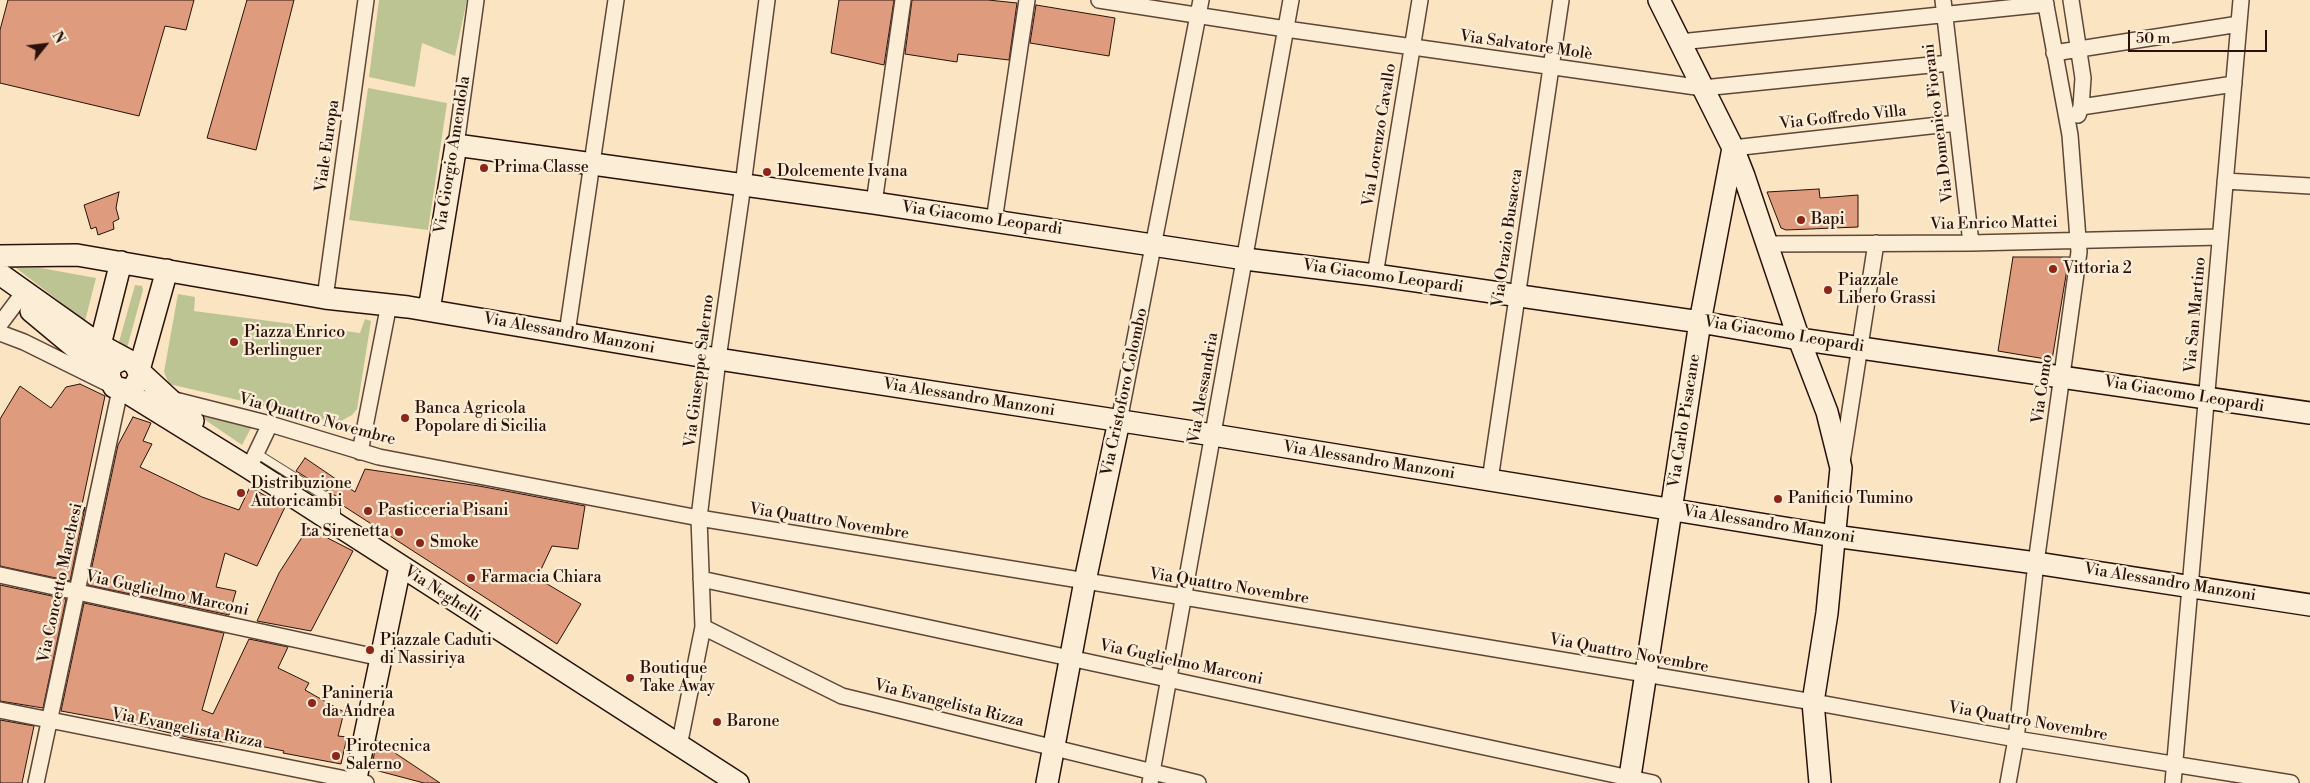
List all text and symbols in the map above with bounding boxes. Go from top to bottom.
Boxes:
north arrow [20,20,70,70]
scale bar [2130,20,2269,52]
street label: Via Salvatore Molè [1458,27,1594,65]
text: N [48,29,69,47]
text: 50 m [2136,29,2170,48]
street label: Via Domenico Fiorani [1920,42,1958,204]
street label: Via Lorenzo Cavallo [1359,62,1401,208]
street label: Via Giorgio Amendola [431,75,475,235]
street label: Viale Europa [312,98,344,194]
street label: Via Goffredo Villa [1779,102,1907,134]
place label: Prima Classe [494,158,589,178]
marker: Prima Classe [478,162,490,174]
place label: Dolcemente Ivana [777,162,908,182]
marker: Dolcemente Ivana [761,166,773,178]
street label: Via Orazio Busacca [1489,168,1527,308]
street label: Via Giacomo Leopardi [900,198,1064,240]
place label: Bapi [1811,210,1845,230]
street label: Via Enrico Mattei [1930,213,2058,235]
marker: Bapi [1795,214,1807,226]
street label: Via Giacomo Leopardi [1301,256,1465,298]
street label: Via San Martino [2181,256,2211,374]
place label: Vittoria 2 [2063,259,2132,279]
marker: Vittoria 2 [2047,263,2059,275]
place label: Piazzale Libero Grassi [1838,271,1936,309]
marker: Piazzale Libero Grassi [1822,284,1834,296]
street label: Via Giuseppe Salerno [681,293,719,449]
street label: Via Cristoforo Colombo [1098,306,1152,478]
street label: Via Alessandro Manzoni [482,309,656,359]
street label: Via Giacomo Leopardi [1703,313,1865,357]
place label: Piazza Enrico Berlinguer [244,323,345,361]
street label: Via Alessandria [1185,331,1223,445]
marker: Piazza Enrico Berlinguer [228,336,240,348]
street label: Via Carlo Pisacane [1665,353,1705,489]
street label: Via Como [2029,353,2057,425]
street label: Via Giacomo Leopardi [2103,373,2265,417]
street label: Via Alessandro Manzoni [882,375,1056,421]
street label: Via Quattro Novembre [237,390,397,450]
place label: Banca Agricola Popolare di Sicilia [415,399,547,437]
marker: Banca Agricola Popolare di Sicilia [399,412,411,424]
street label: Via Alessandro Manzoni [1282,438,1456,484]
place label: Distribuzione Autoricambi [251,474,352,512]
marker: Distribuzione Autoricambi [235,487,247,499]
place label: Panificio Tumino [1788,489,1913,509]
marker: Panificio Tumino [1772,493,1784,505]
street label: Via Quattro Novembre [748,500,910,544]
street label: Via Concetto Marchesi [35,501,87,665]
place label: Pasticceria Pisani [378,501,509,521]
street label: Via Alessandro Manzoni [1682,502,1856,548]
marker: Pasticceria Pisani [362,505,374,517]
place label: La Sirenetta [300,522,389,542]
marker: La Sirenetta [393,526,405,538]
place label: Smoke [430,533,478,553]
marker: Smoke [414,537,426,549]
street label: Via Alessandro Manzoni [2083,560,2257,606]
street label: Via Neghelli [400,562,484,626]
street label: Via Quattro Novembre [1148,565,1310,609]
street label: Via Guglielmo Marconi [84,567,250,621]
place label: Farmacia Chiara [481,568,602,588]
marker: Farmacia Chiara [465,572,477,584]
place label: Piazzale Caduti di Nassiriya [380,631,492,669]
street label: Via Quattro Novembre [1548,631,1710,677]
street label: Via Guglielmo Marconi [1098,636,1264,690]
marker: Piazzale Caduti di Nassiriya [364,644,376,656]
place label: Boutique Take Away [640,659,715,697]
marker: Boutique Take Away [624,672,636,684]
street label: Via Evangelista Rizza [872,676,1026,732]
place label: Panineria da Andrea [322,684,395,722]
marker: Panineria da Andrea [306,697,318,709]
street label: Via Quattro Novembre [1947,699,2109,745]
street label: Via Evangelista Rizza [110,705,264,753]
place label: Barone [727,712,780,732]
marker: Barone [711,716,723,728]
place label: Pirotecnica Salerno [346,737,430,775]
marker: Pirotecnica Salerno [330,750,342,762]

